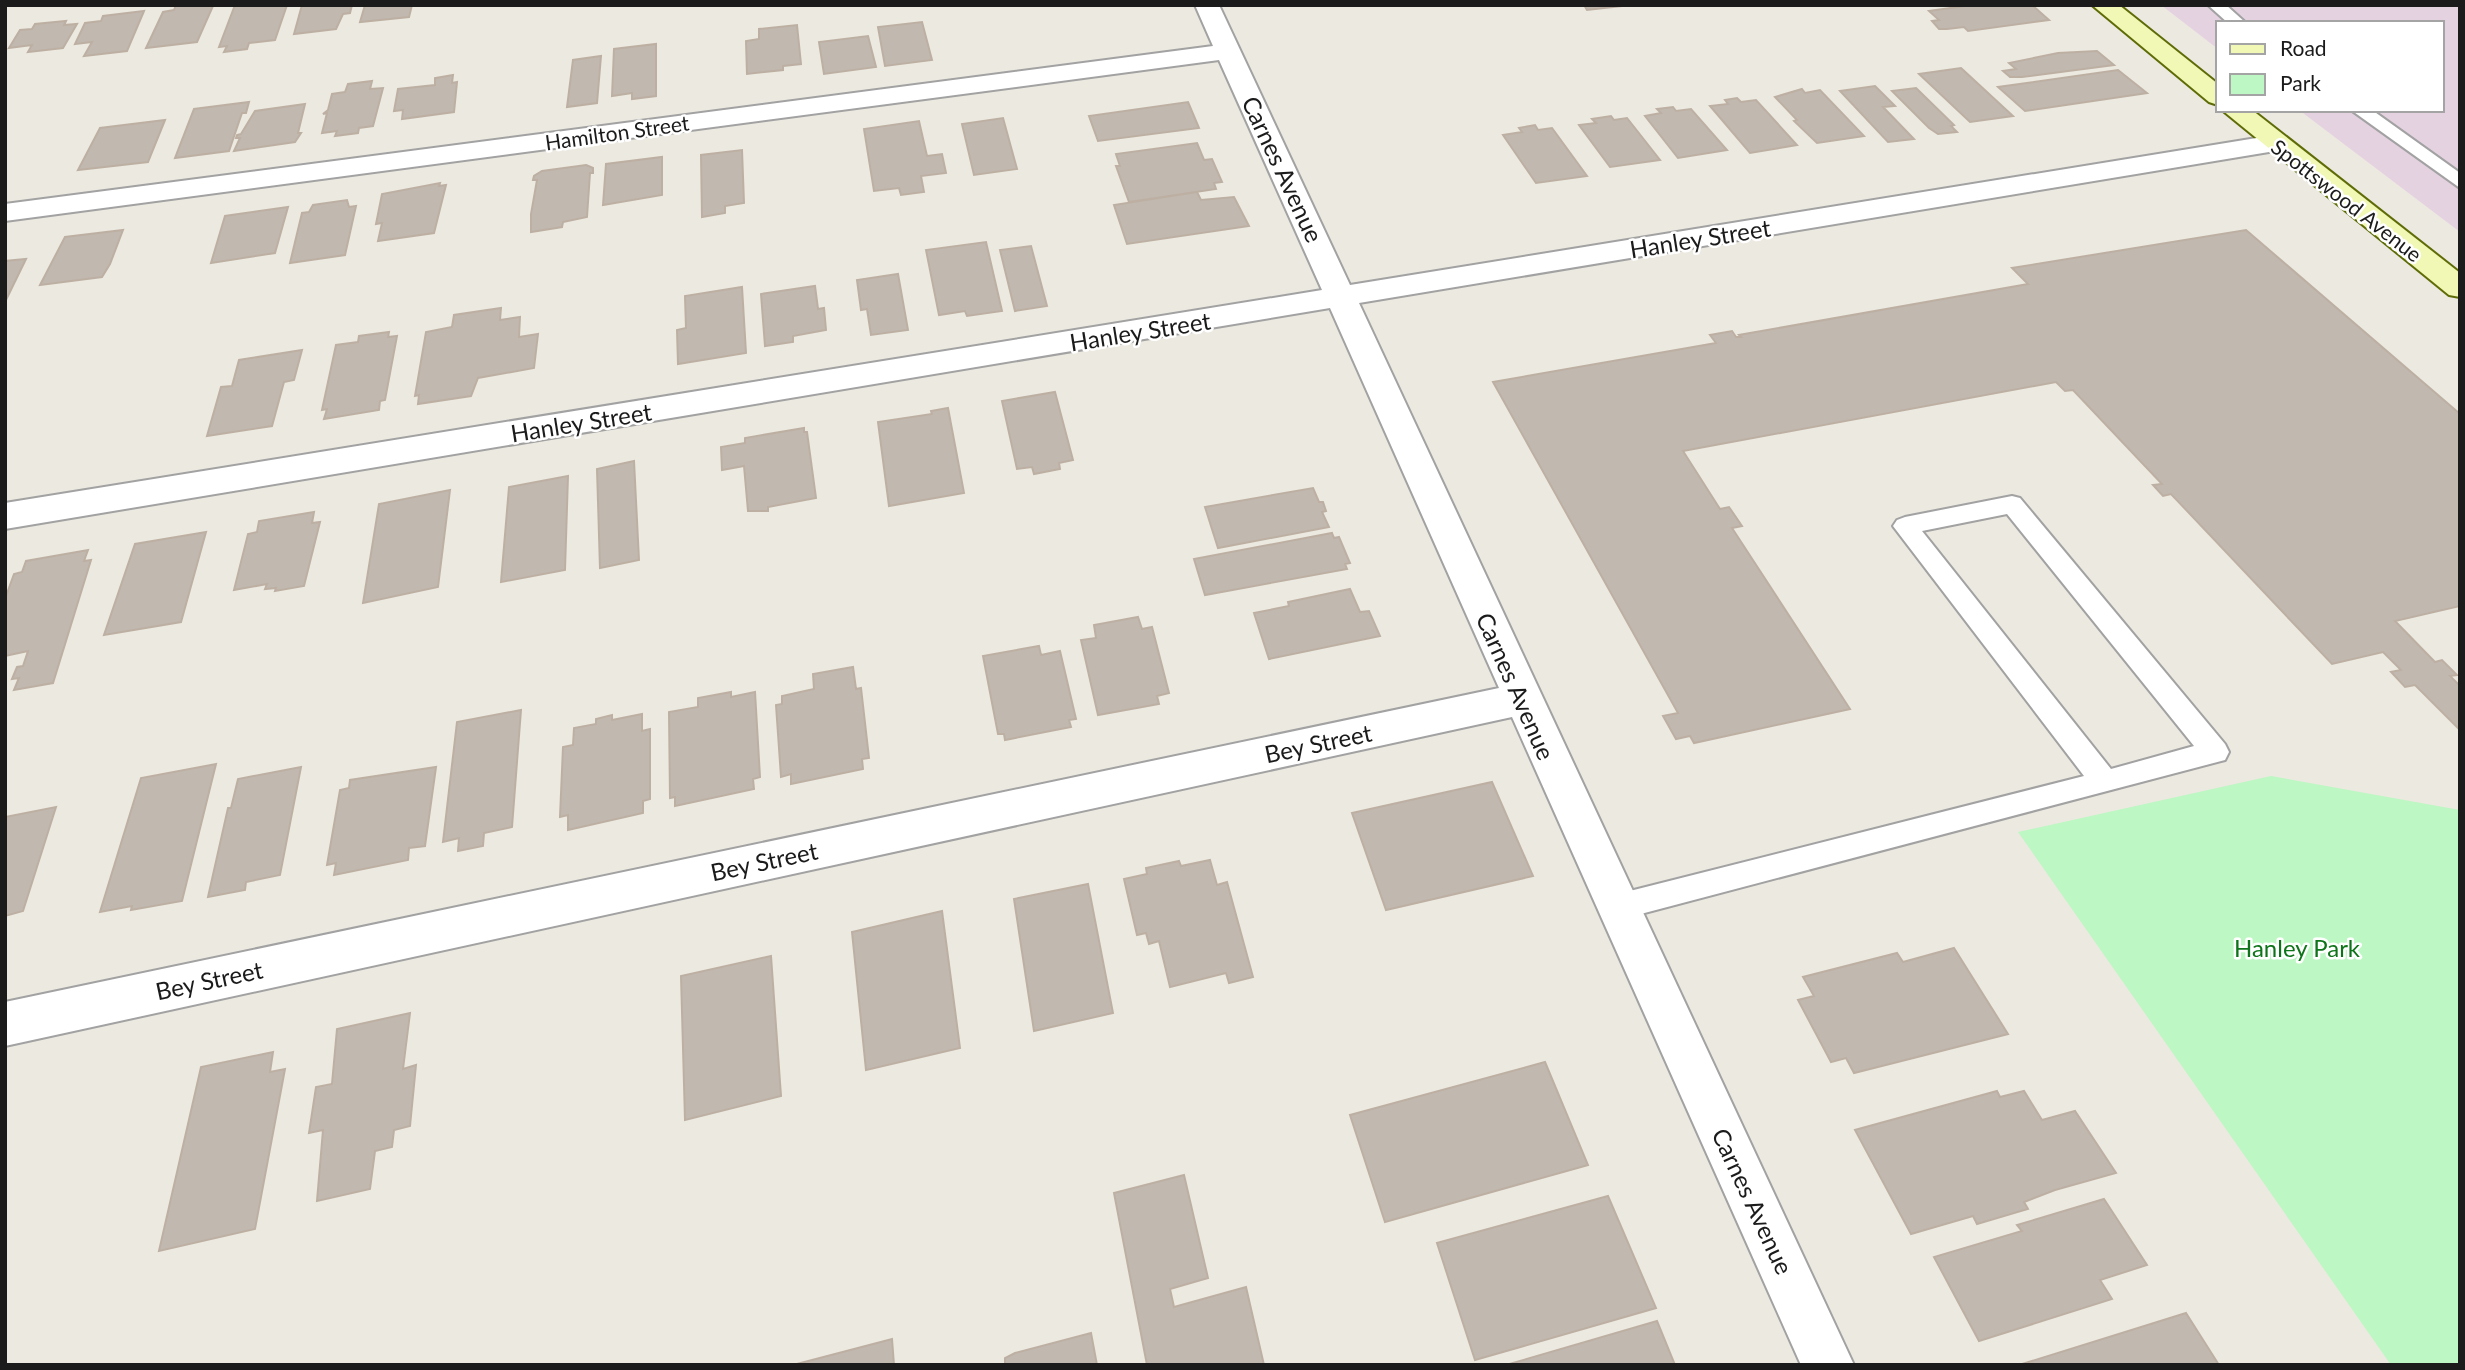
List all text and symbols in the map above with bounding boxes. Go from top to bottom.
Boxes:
legend [2216,21,2444,112]
text: Road [2280,35,2327,60]
text: Park [2280,70,2321,95]
street label: Carnes Avenue [1236,91,1330,247]
street label: Hamilton Street [543,109,691,154]
street label: Spottswood Avenue [2267,133,2427,267]
street label: Hanley Street [1627,212,1773,263]
street label: Hanley Street [1067,305,1213,356]
street label: Hanley Street [508,396,654,447]
street label: Carnes Avenue [1471,608,1561,764]
street label: Bey Street [1262,717,1375,768]
street label: Bey Street [708,835,821,886]
park label: Hanley Park [2234,933,2361,962]
street label: Bey Street [153,954,266,1005]
street label: Carnes Avenue [1706,1123,1800,1279]

